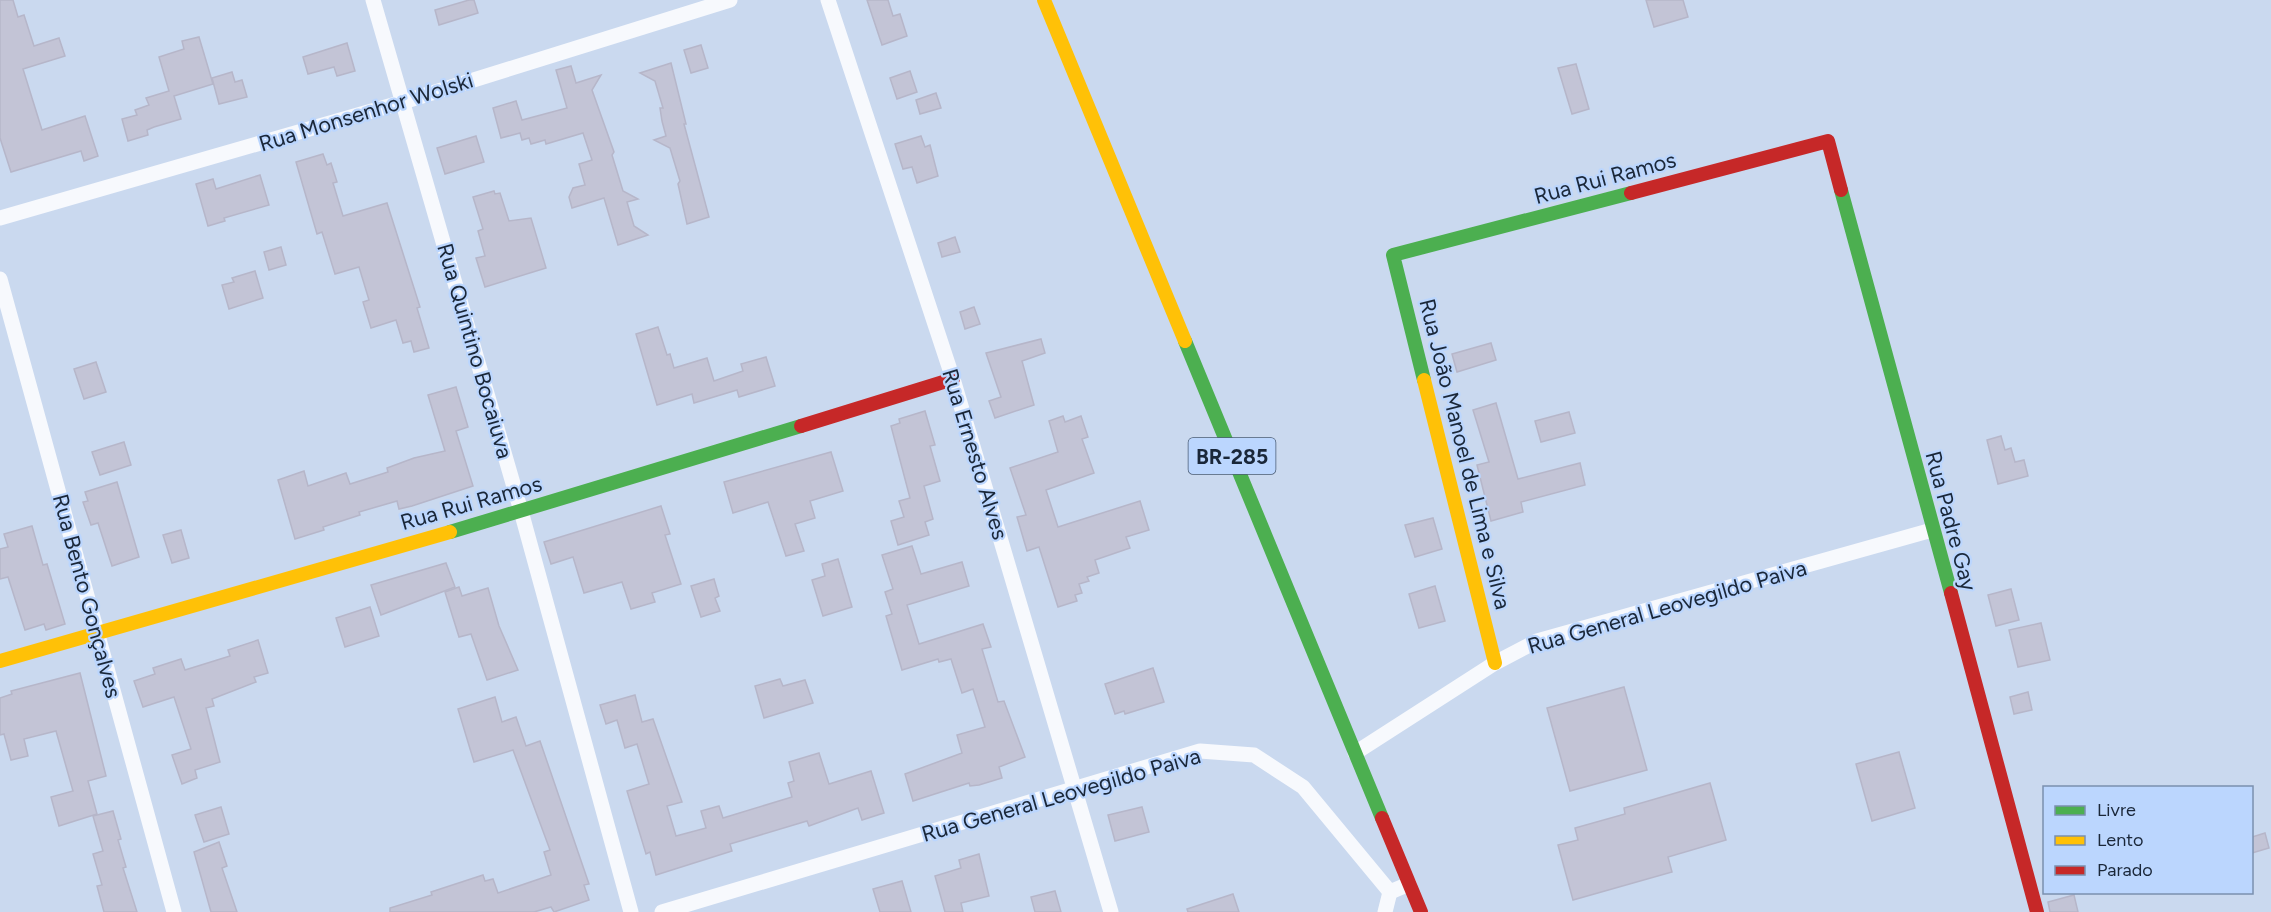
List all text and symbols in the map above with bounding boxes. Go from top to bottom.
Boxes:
street label: Rua Monsenhor Wolski [256,67,476,157]
street label: Rua Rui Ramos [1531,146,1679,210]
street label: Rua Quintino Bocaiuva [431,240,519,462]
street label: Rua João Manoel de Lima e Silva [1413,296,1517,612]
street label: Rua Ernesto Alves [936,365,1014,543]
road number: BR-285 [1188,438,1276,474]
street label: Rua Padre Gay [1919,448,1983,594]
street label: Rua Rui Ramos [397,470,545,536]
street label: Rua Bento Gonçalves [47,491,127,701]
street label: Rua General Leovegildo Paiva [1524,554,1810,660]
street label: Rua General Leovegildo Paiva [918,742,1204,848]
legend [2043,786,2253,894]
text: Livre [2097,799,2136,821]
text: Lento [2097,829,2143,851]
text: Parado [2097,859,2153,881]

